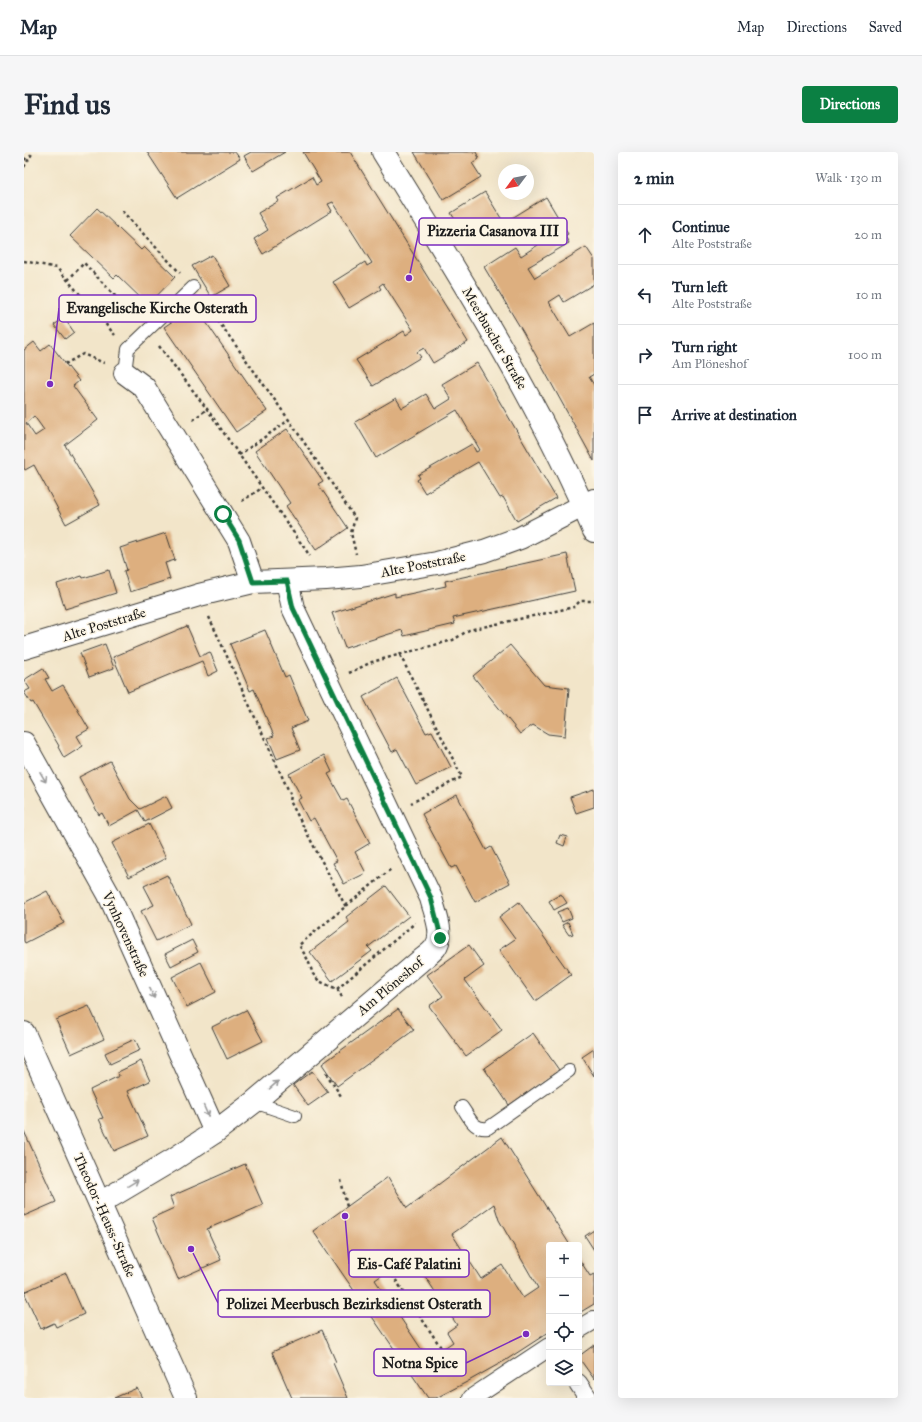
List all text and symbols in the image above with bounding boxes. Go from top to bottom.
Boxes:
text: Map [20,16,57,39]
text: Map [737,19,764,36]
text: Directions [786,19,847,36]
text: Saved [869,19,902,36]
button: Directions [802,86,898,123]
text: Find us [24,87,110,122]
north arrow [498,164,534,200]
text: 2 min [634,168,674,189]
text: Walk · 130 m [815,170,882,186]
callout: Pizzeria Casanova III [419,218,567,245]
text: Continue [672,218,730,236]
text: Pizzeria Casanova III [427,222,560,240]
icon: ahead [634,224,656,246]
text: 20 m [854,227,882,243]
text: Alte Poststraße [672,236,752,252]
text: Turn left [672,278,728,296]
street label: Meerbuscher Straße [458,284,531,393]
icon: left [634,284,656,306]
text: 10 m [856,287,882,303]
callout: Evangelische Kirche Osterath [59,295,256,322]
text: Alte Poststraße [672,296,752,312]
text: Evangelische Kirche Osterath [66,299,248,318]
text: Turn right [672,338,737,356]
icon: right [634,344,656,366]
text: 100 m [848,347,882,363]
text: Am Plöneshof [672,356,747,372]
icon: arrive [634,404,656,426]
text: Arrive at destination [672,406,797,424]
route start [214,505,232,523]
street label: Alte Poststraße [378,548,467,581]
street label: Alte Poststraße [59,604,148,645]
one-way arrow [40,771,48,783]
street label: Vynhovenstraße [98,888,153,980]
route end [431,929,449,947]
street label: Am Plöneshof [353,952,429,1020]
one-way arrow [149,986,157,998]
one-way arrow [269,1080,279,1089]
one-way arrow [202,1105,210,1117]
street label: Theodor-Heuss-Straße [70,1151,140,1280]
one-way arrow [127,1179,139,1187]
map controls [546,1242,582,1386]
button: + [546,1242,582,1278]
callout: Eis-Café Palatini [349,1250,469,1277]
text: Eis-Café Palatini [357,1255,462,1273]
button: − [546,1278,582,1314]
callout: Polizei Meerbusch Bezirksdienst Osterath [218,1290,490,1317]
text: Polizei Meerbusch Bezirksdienst Osterath [226,1295,483,1313]
button: locate [546,1314,582,1350]
callout: Notna Spice [374,1349,466,1376]
button: layers [546,1350,582,1386]
text: Notna Spice [382,1354,459,1373]

